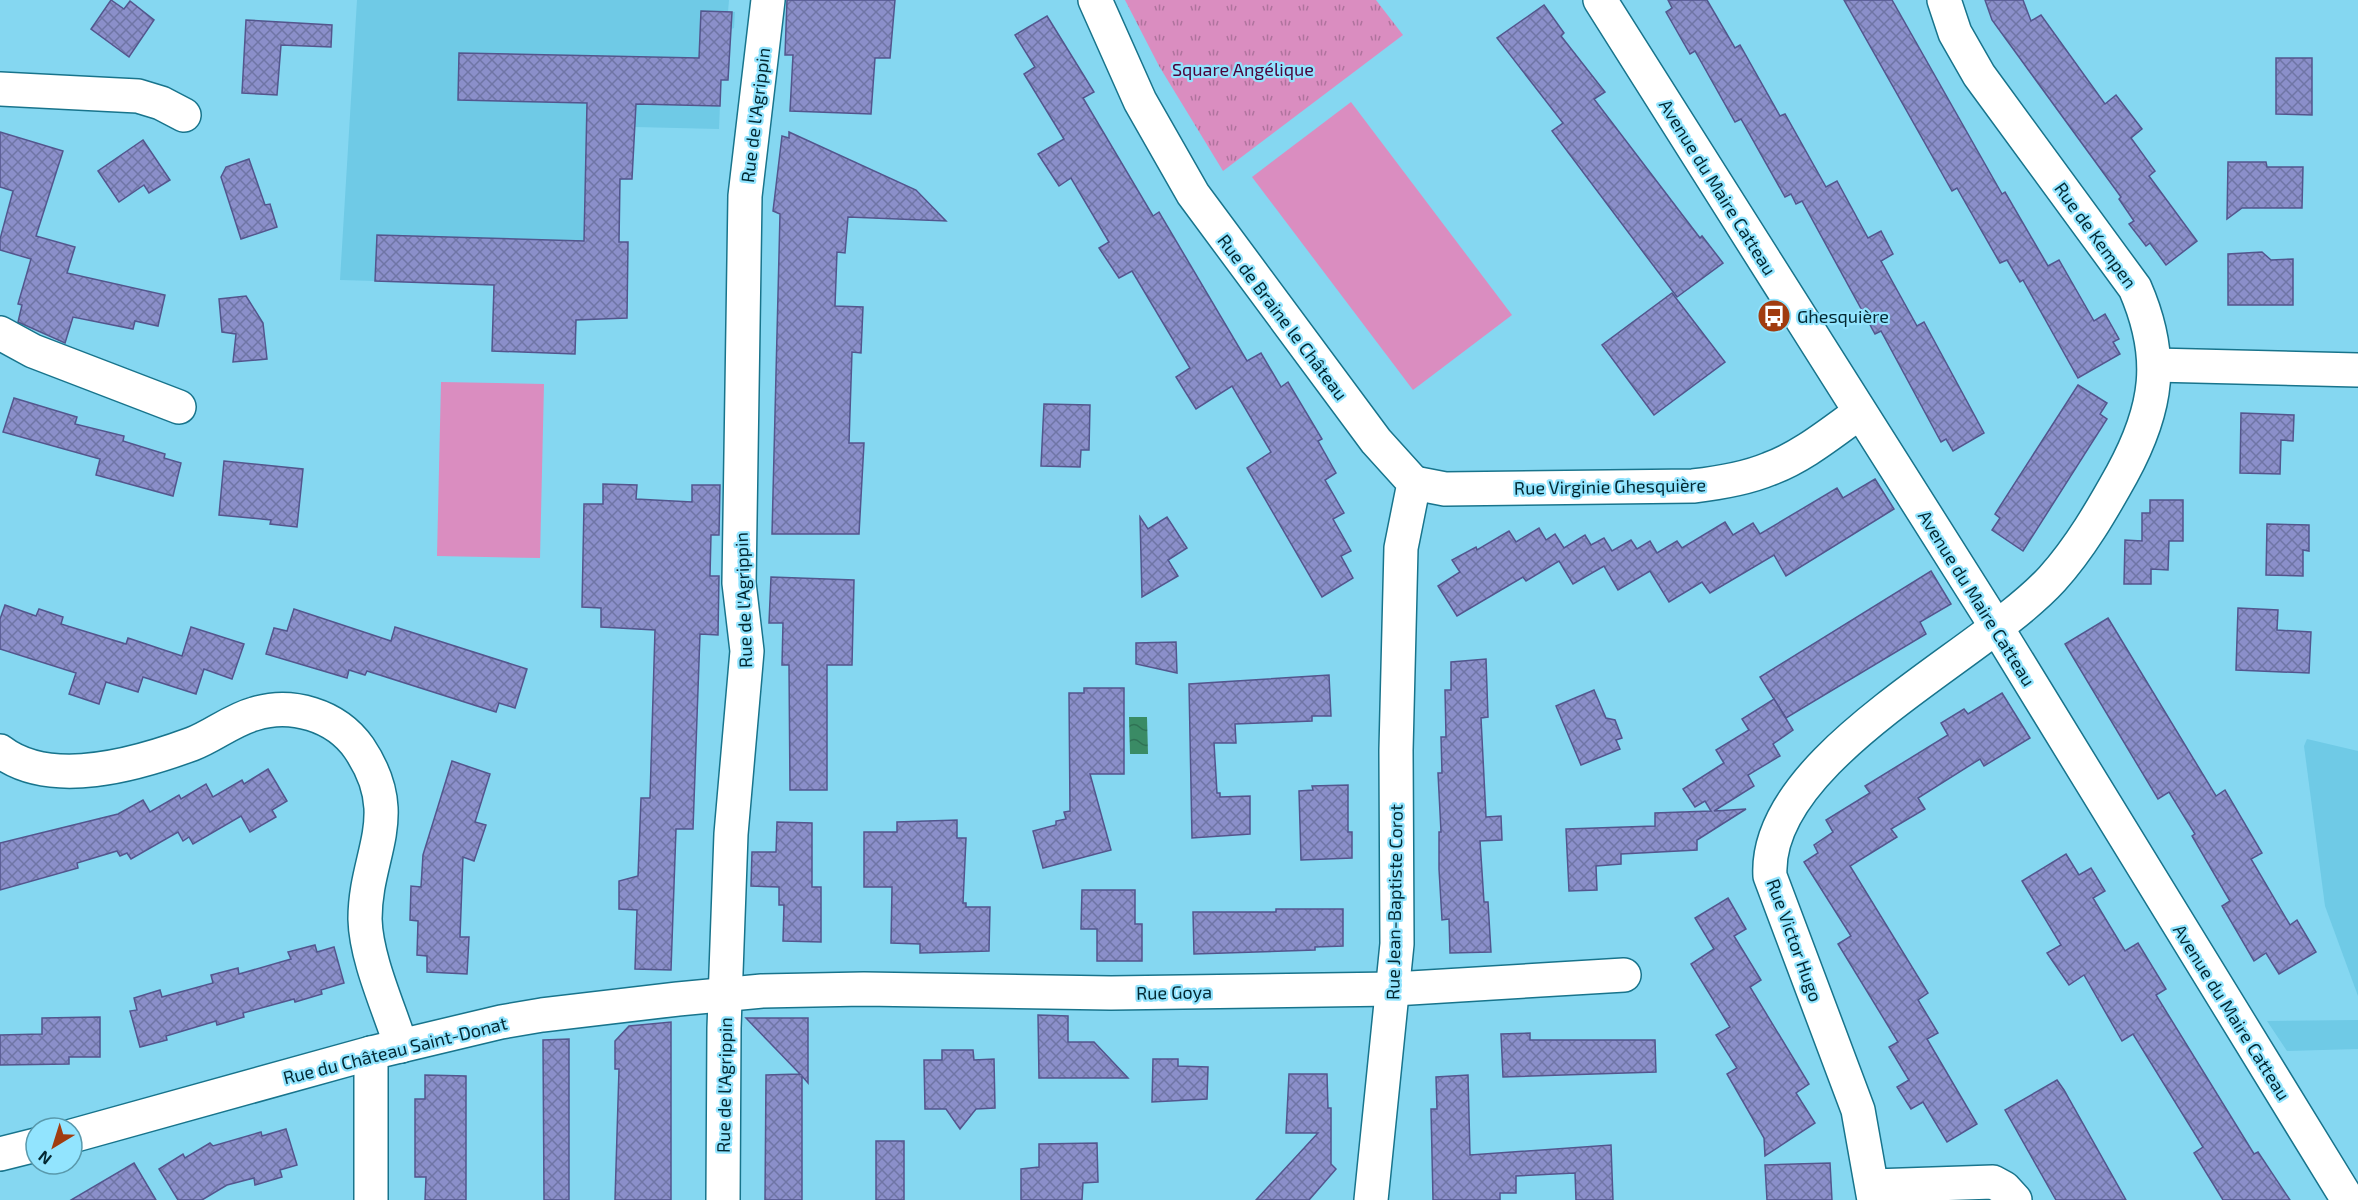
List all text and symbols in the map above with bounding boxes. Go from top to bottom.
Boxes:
street label: Rue de l'Agrippin [736,46,774,184]
park label: Square Angélique [1172,58,1314,80]
street label: Avenue du Maire Catteau [1655,95,1781,279]
street label: Rue de Kempen [2050,178,2142,292]
street label: Rue de Braine le Château [1213,230,1353,404]
bus stop icon: Ghesquière [1756,298,1792,334]
place label: Ghesquière [1797,305,1889,327]
street label: Rue Virginie Ghesquière [1514,473,1706,499]
street label: Avenue du Maire Catteau [1914,506,2040,690]
street label: Rue de l'Agrippin [730,532,756,668]
street label: Rue Jean-Baptiste Corot [1381,804,1407,1000]
street label: Rue Victor Hugo [1763,875,1827,1005]
street label: Avenue du Maire Catteau [2169,920,2295,1104]
street label: Rue Goya [1136,980,1212,1004]
street label: Rue du Château Saint-Donat [281,1011,509,1089]
street label: Rue de l'Agrippin [712,1017,736,1153]
north arrow [24,1116,84,1176]
text: N [34,1147,55,1169]

